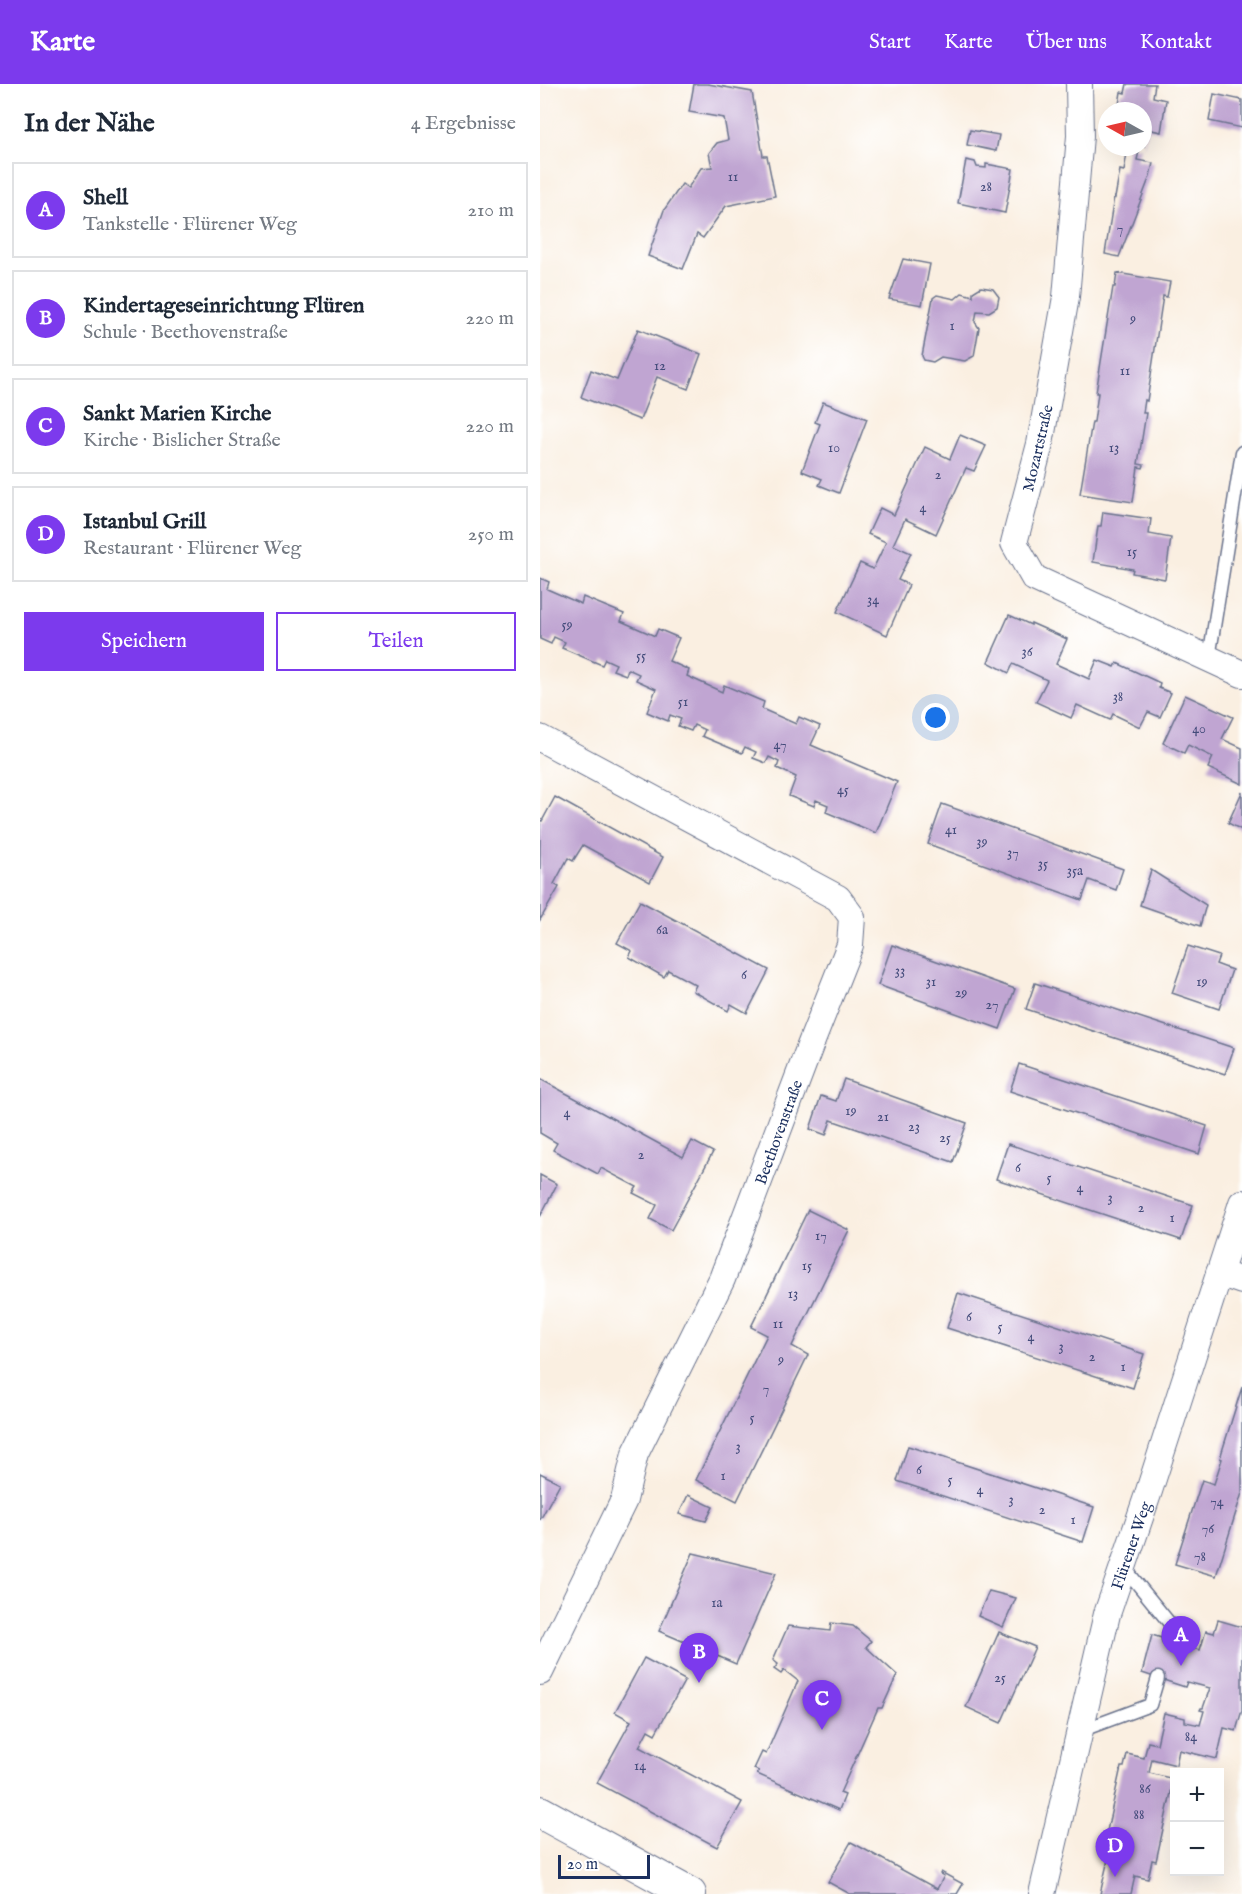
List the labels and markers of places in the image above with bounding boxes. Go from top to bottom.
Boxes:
pin: A [1162,1616,1200,1666]
pin: B [680,1634,718,1683]
pin: C [802,1680,842,1730]
pin: D [1096,1828,1134,1877]

